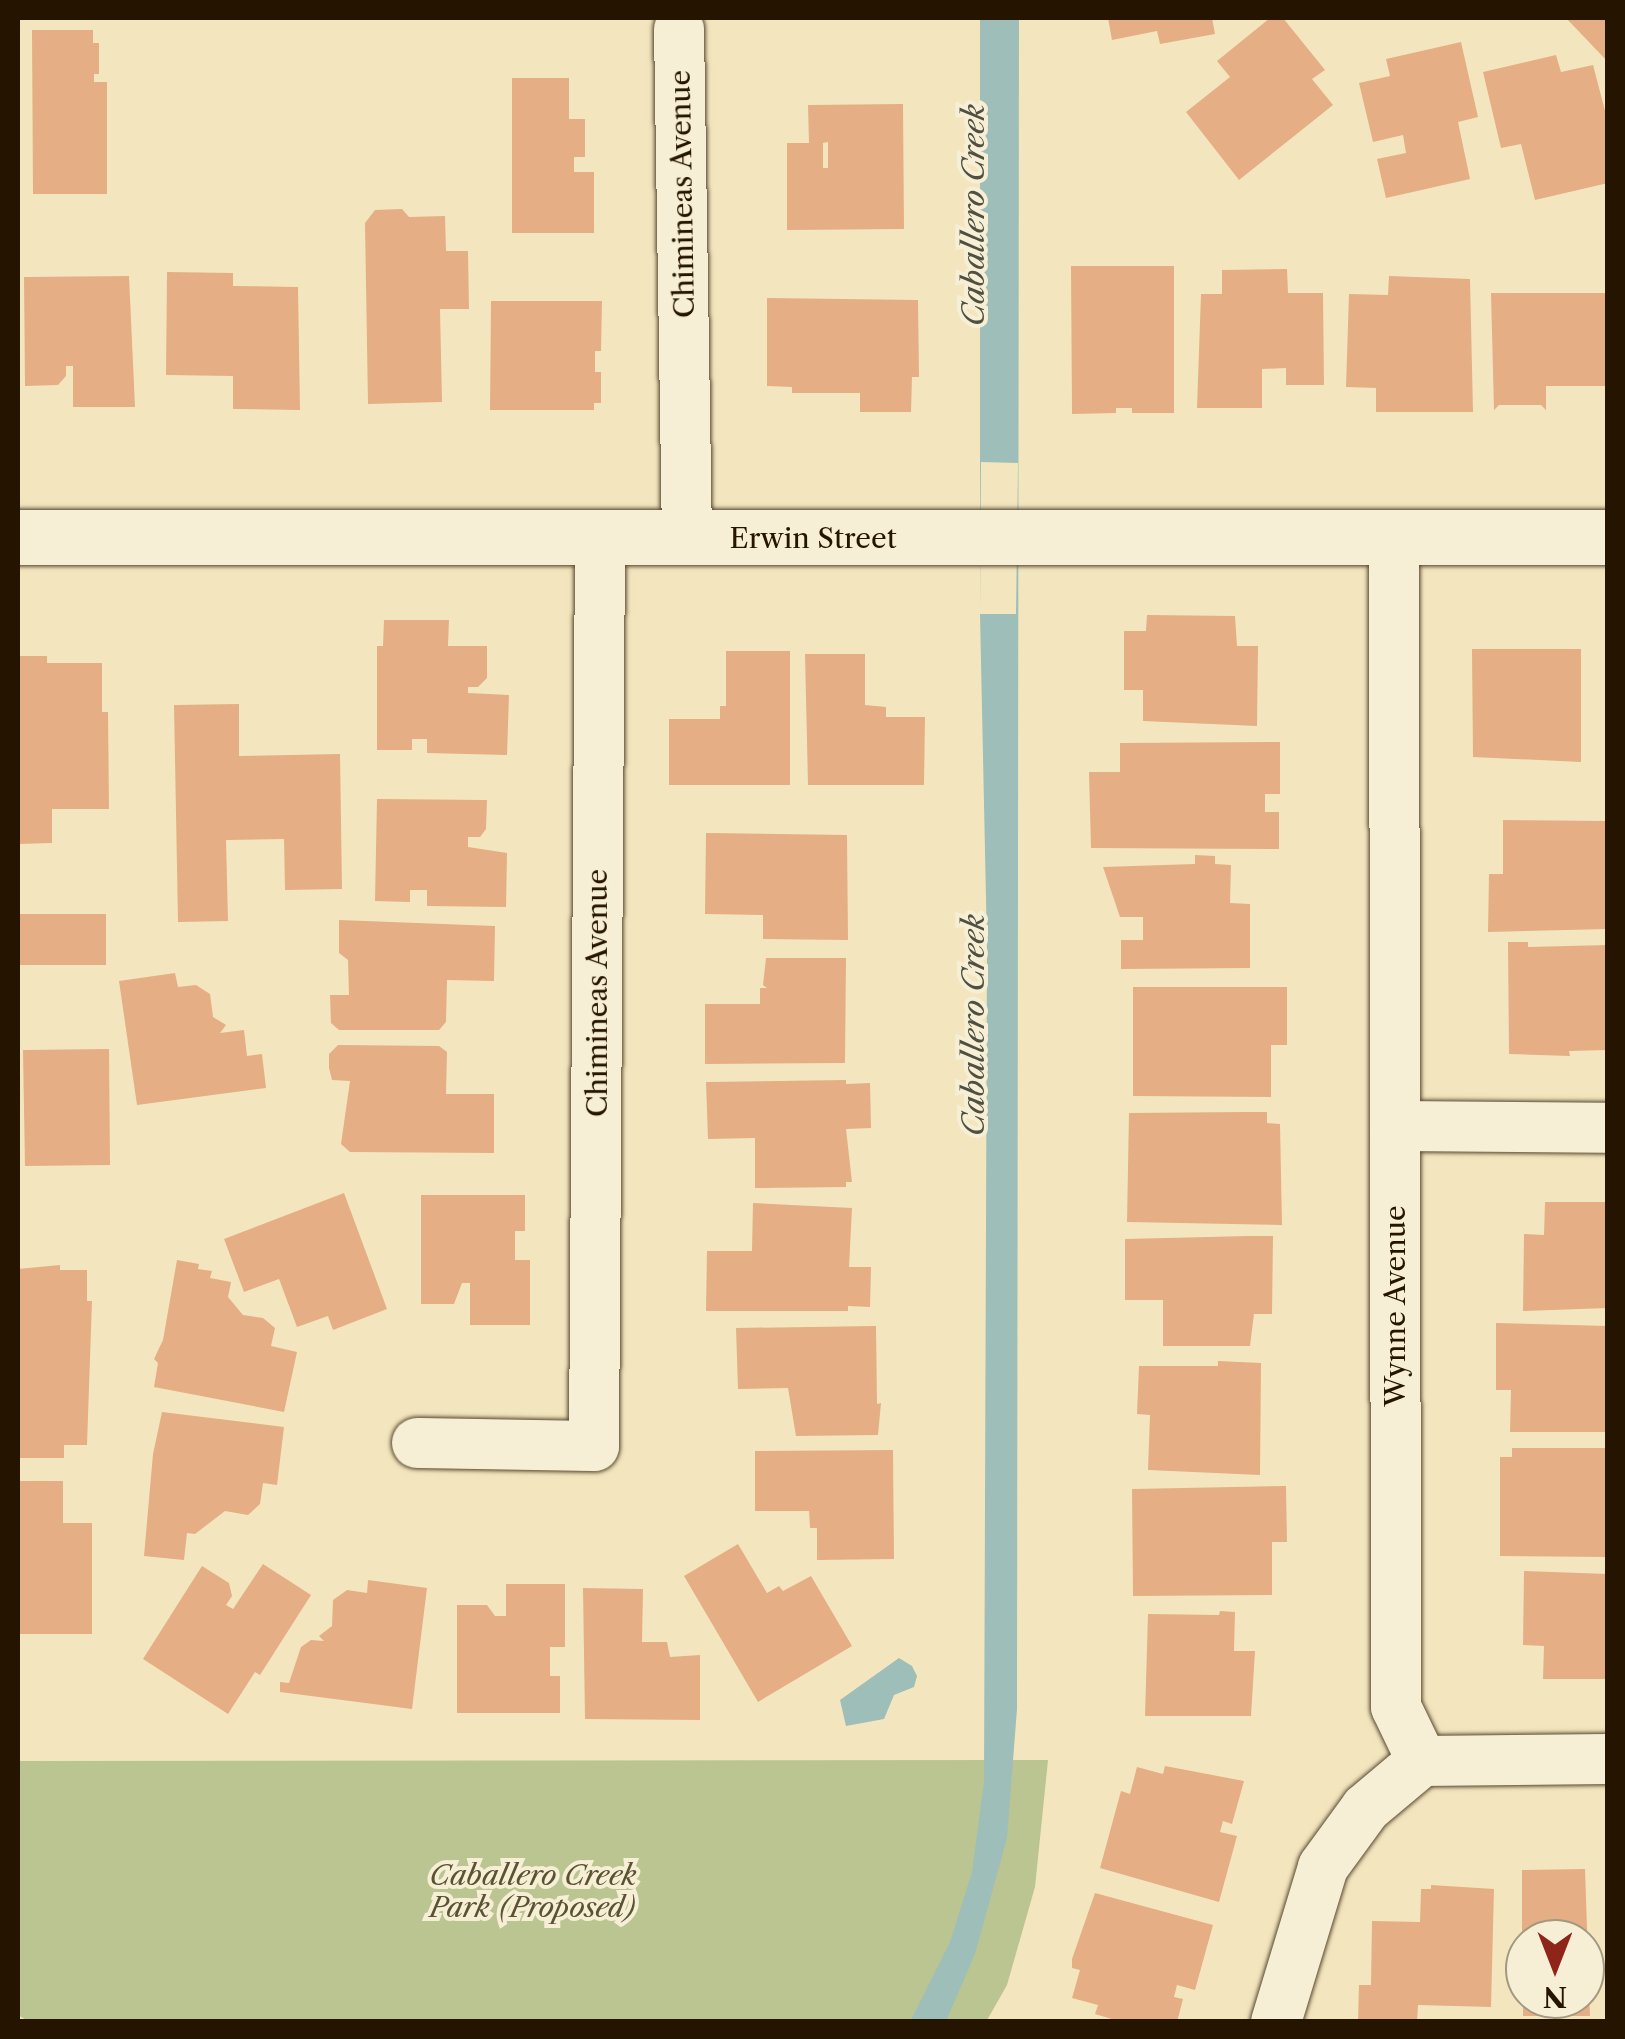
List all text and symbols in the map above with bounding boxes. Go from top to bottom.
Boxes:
street label: Chimineas Avenue [663,69,701,319]
water label: Caballero Creek [956,104,992,326]
street label: Erwin Street [729,521,897,555]
street label: Chimineas Avenue [580,868,614,1118]
water label: Caballero Creek [956,914,992,1136]
street label: Wynne Avenue [1378,1205,1412,1407]
park label: Caballero Creek Park (Proposed) [429,1858,637,1924]
north arrow [1505,1919,1605,2019]
text: N [1543,1980,1567,2014]

